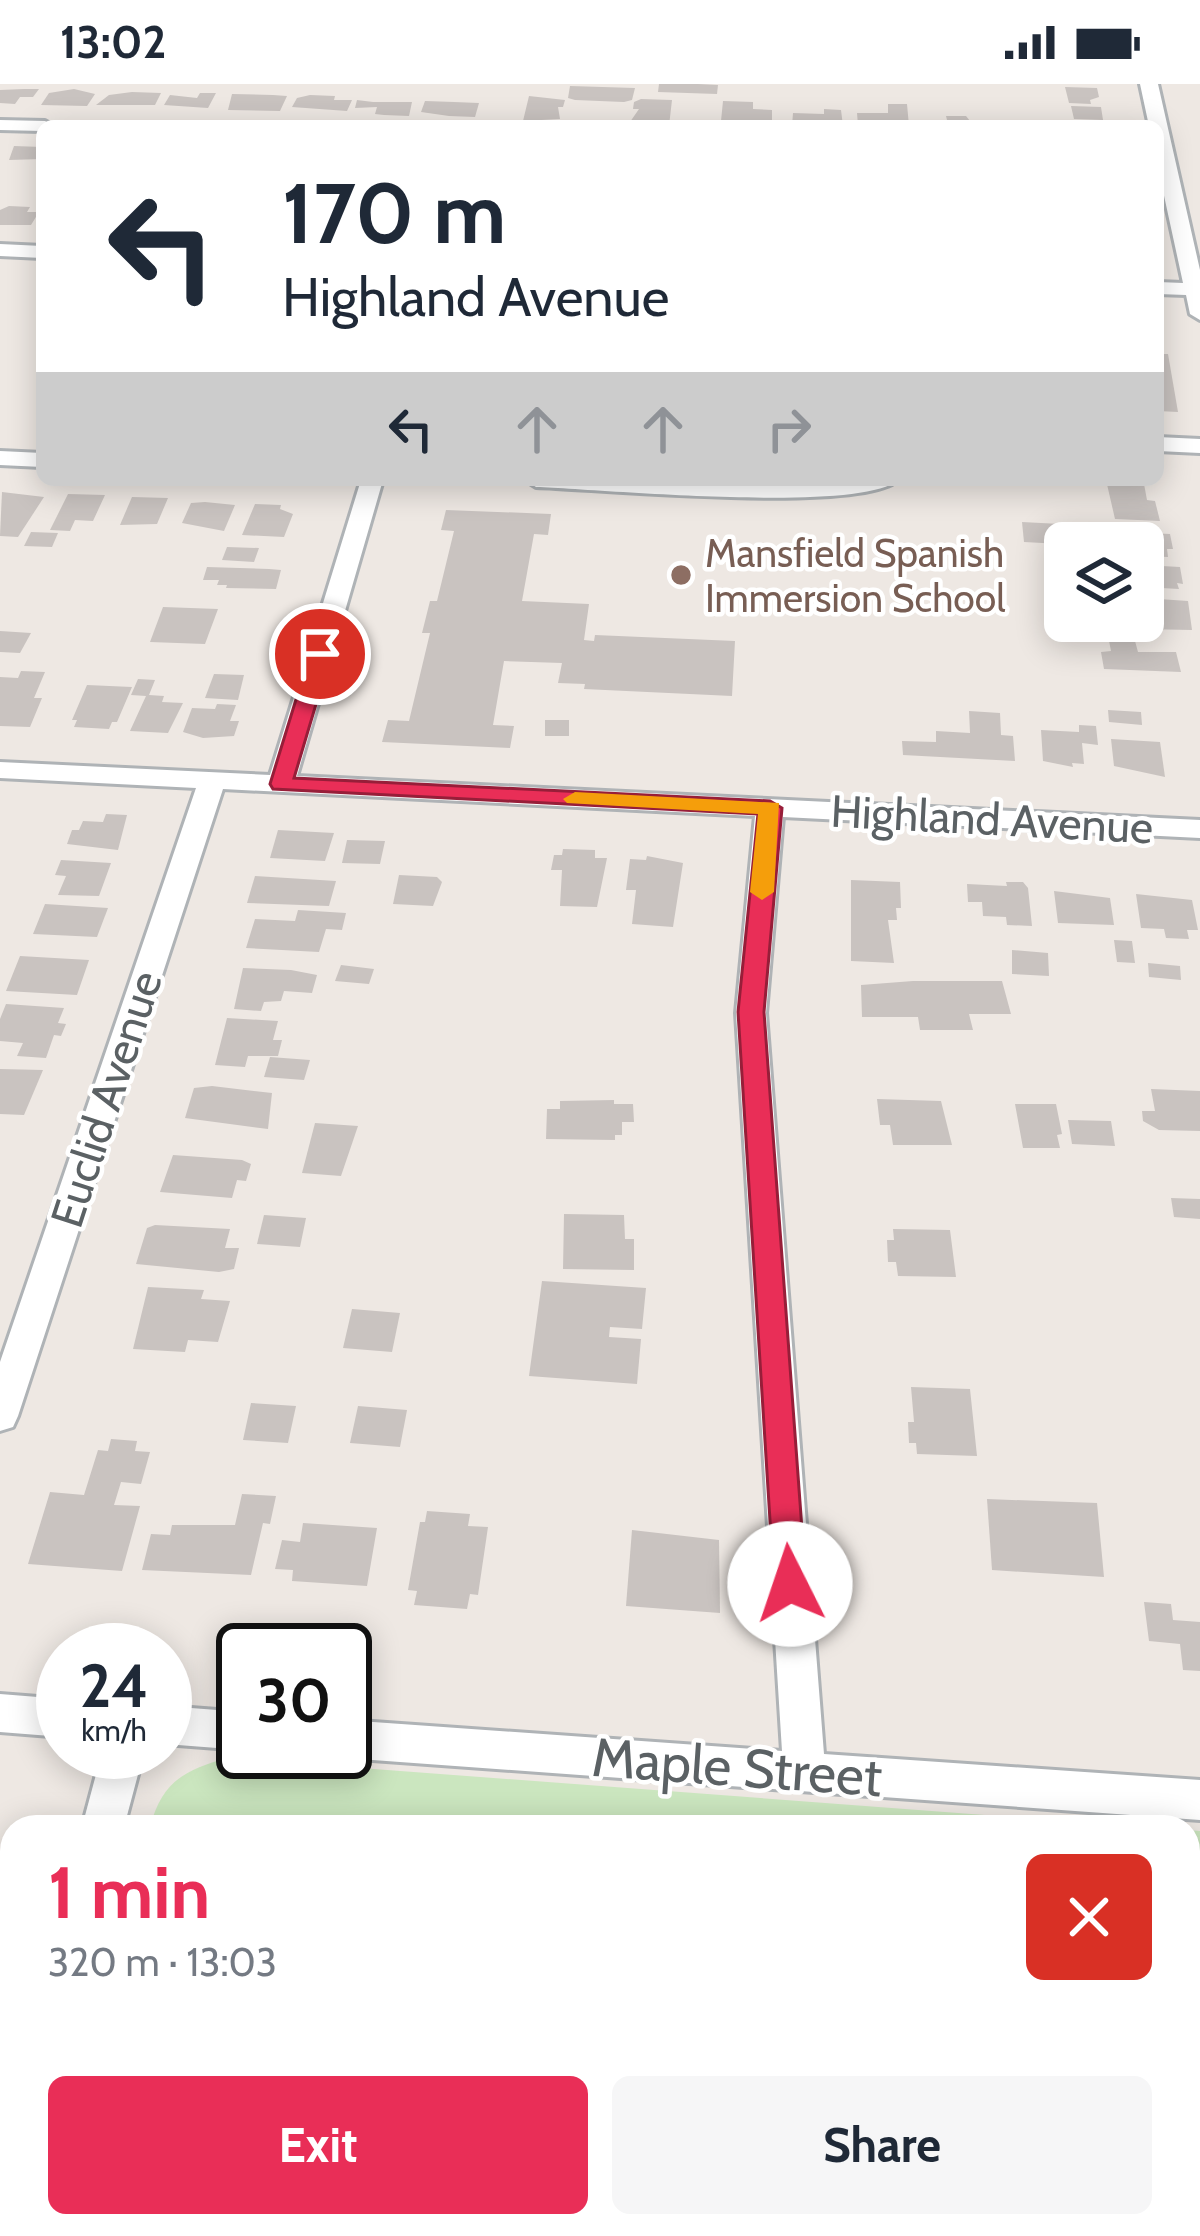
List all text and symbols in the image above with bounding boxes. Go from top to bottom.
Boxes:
text: 13:02 [60,15,166,69]
text: 170 m [282,162,506,264]
icon: left [84,168,240,324]
text: Highland Avenue [282,264,669,330]
icon: left [378,396,444,462]
icon: ahead [504,396,570,462]
icon: ahead [630,396,696,462]
icon: right [756,396,822,462]
map controls [1044,522,1164,642]
button: layers [1044,522,1164,642]
place label: Mansfield Spanish Immersion School [705,529,1005,622]
marker: Mansfield Spanish Immersion School [668,562,694,588]
pin [269,603,371,705]
icon: arrive [287,621,353,687]
street label: Highland Avenue [829,784,1155,854]
street label: Euclid Avenue [39,964,173,1234]
position arrow [727,1521,853,1647]
speed limit sign: 30 [216,1623,372,1779]
text: 24 [80,1649,149,1722]
text: km/h [81,1712,147,1749]
street label: Maple Street [590,1724,884,1810]
text: 1 min [48,1849,210,1936]
button: close [1026,1854,1152,1980]
text: 320 m · 13:03 [48,1938,277,1986]
button: Exit [48,2076,588,2214]
button: Share [612,2076,1152,2214]

